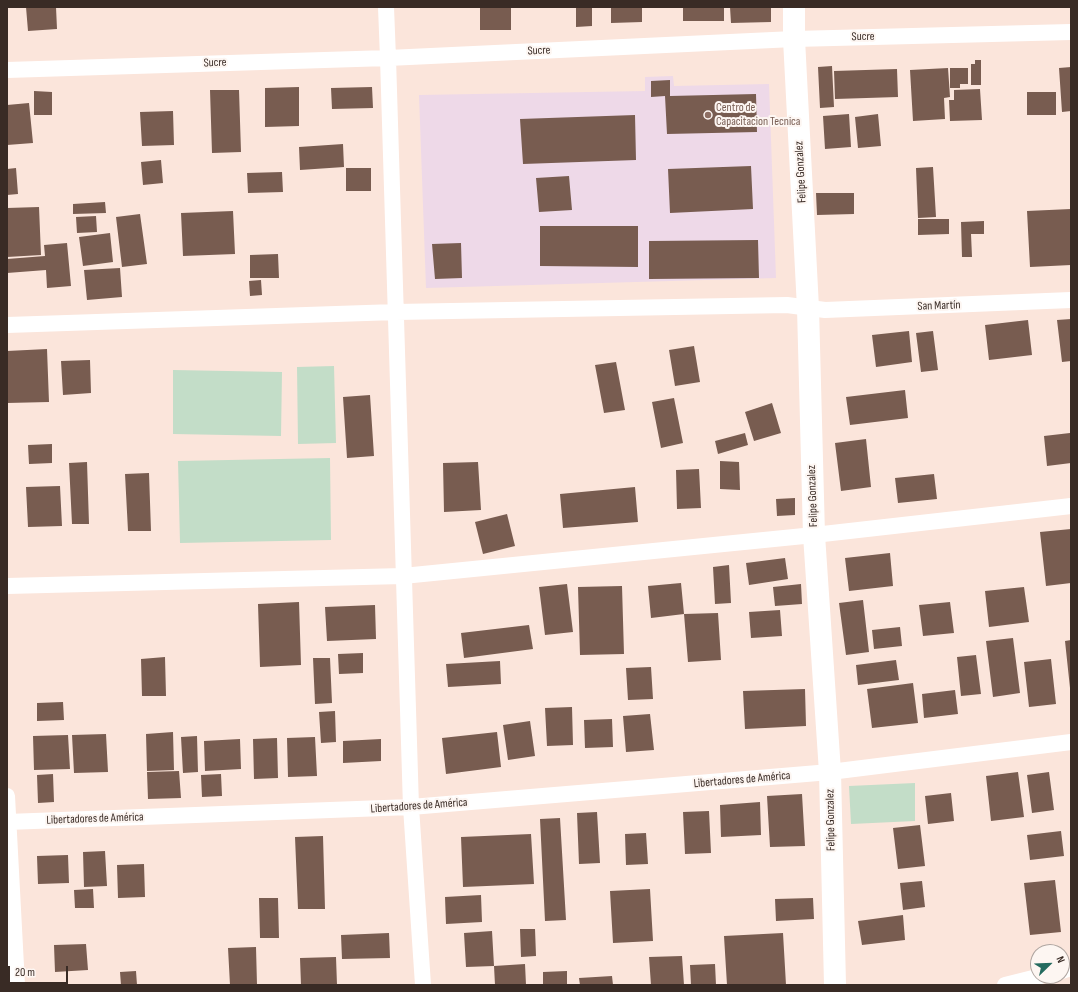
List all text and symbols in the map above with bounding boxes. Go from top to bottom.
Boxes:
street label: Sucre [851,30,875,44]
street label: Sucre [527,43,551,59]
street label: Sucre [203,55,227,71]
place label: Centro de Capacitacion Tecnica [716,101,800,129]
marker: Centro de Capacitacion Tecnica [703,110,713,120]
street label: Felipe Gonzalez [792,141,810,203]
street label: San Martín [917,298,961,314]
street label: Felipe Gonzalez [805,465,821,527]
street label: Libertadores de América [693,769,791,791]
street label: Felipe Gonzalez [823,789,839,851]
street label: Libertadores de América [370,795,468,817]
street label: Libertadores de América [46,810,144,828]
north arrow [1030,944,1070,984]
text: N [1053,954,1068,965]
scale bar [10,958,70,984]
text: 20 m [15,965,35,980]

